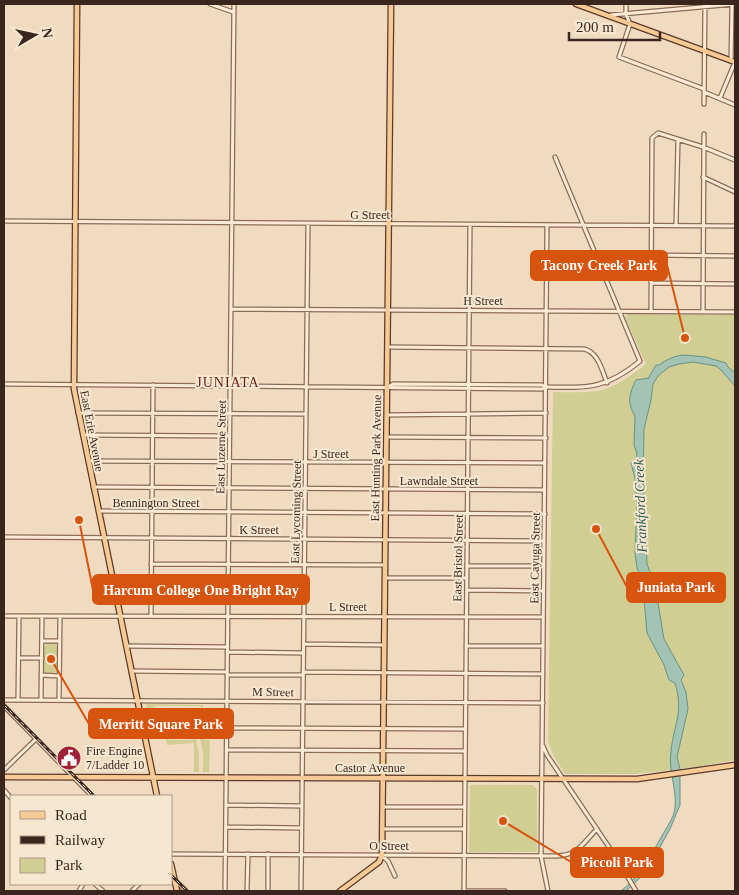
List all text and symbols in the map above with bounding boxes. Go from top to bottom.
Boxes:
north arrow [10,10,60,60]
scale bar [569,10,660,42]
text: 200 m [576,19,614,35]
text: N [39,27,56,39]
street label: G Street [350,208,390,222]
callout: Tacony Creek Park [531,251,667,280]
text: Tacony Creek Park [541,258,657,273]
street label: H Street [463,294,503,308]
district label: JUNIATA [196,375,260,390]
street label: East Erie Avenue [77,389,107,473]
street label: East Hunting Park Avenue [368,395,384,521]
street label: East Luzerne Street [213,399,229,494]
street label: J Street [313,447,349,461]
water label: Frankford Creek [631,458,650,554]
street label: East Lycoming Street [288,460,304,564]
street label: Lawndale Street [400,474,479,488]
street label: Bennington Street [113,496,200,510]
street label: East Cayuga Street [527,512,543,604]
street label: East Bristol Street [450,514,466,602]
street label: K Street [239,523,279,537]
callout: Juniata Park [627,573,725,602]
callout: Harcum College One Bright Ray [93,575,309,604]
text: Juniata Park [637,580,715,595]
text: Harcum College One Bright Ray [103,583,299,598]
street label: L Street [329,600,368,614]
street label: M Street [252,685,295,699]
callout: Merritt Square Park [89,709,233,738]
text: Merritt Square Park [99,717,223,732]
place label: Fire Engine 7/Ladder 10 [86,744,144,772]
public building icon: Fire Engine 7/Ladder 10 [56,745,82,771]
street label: Castor Avenue [335,761,405,775]
legend [10,795,172,885]
text: Road [55,807,87,823]
text: Railway [55,832,105,848]
street label: O Street [369,839,409,853]
callout: Piccoli Park [571,848,663,877]
text: Piccoli Park [581,855,654,870]
text: Park [55,857,83,873]

